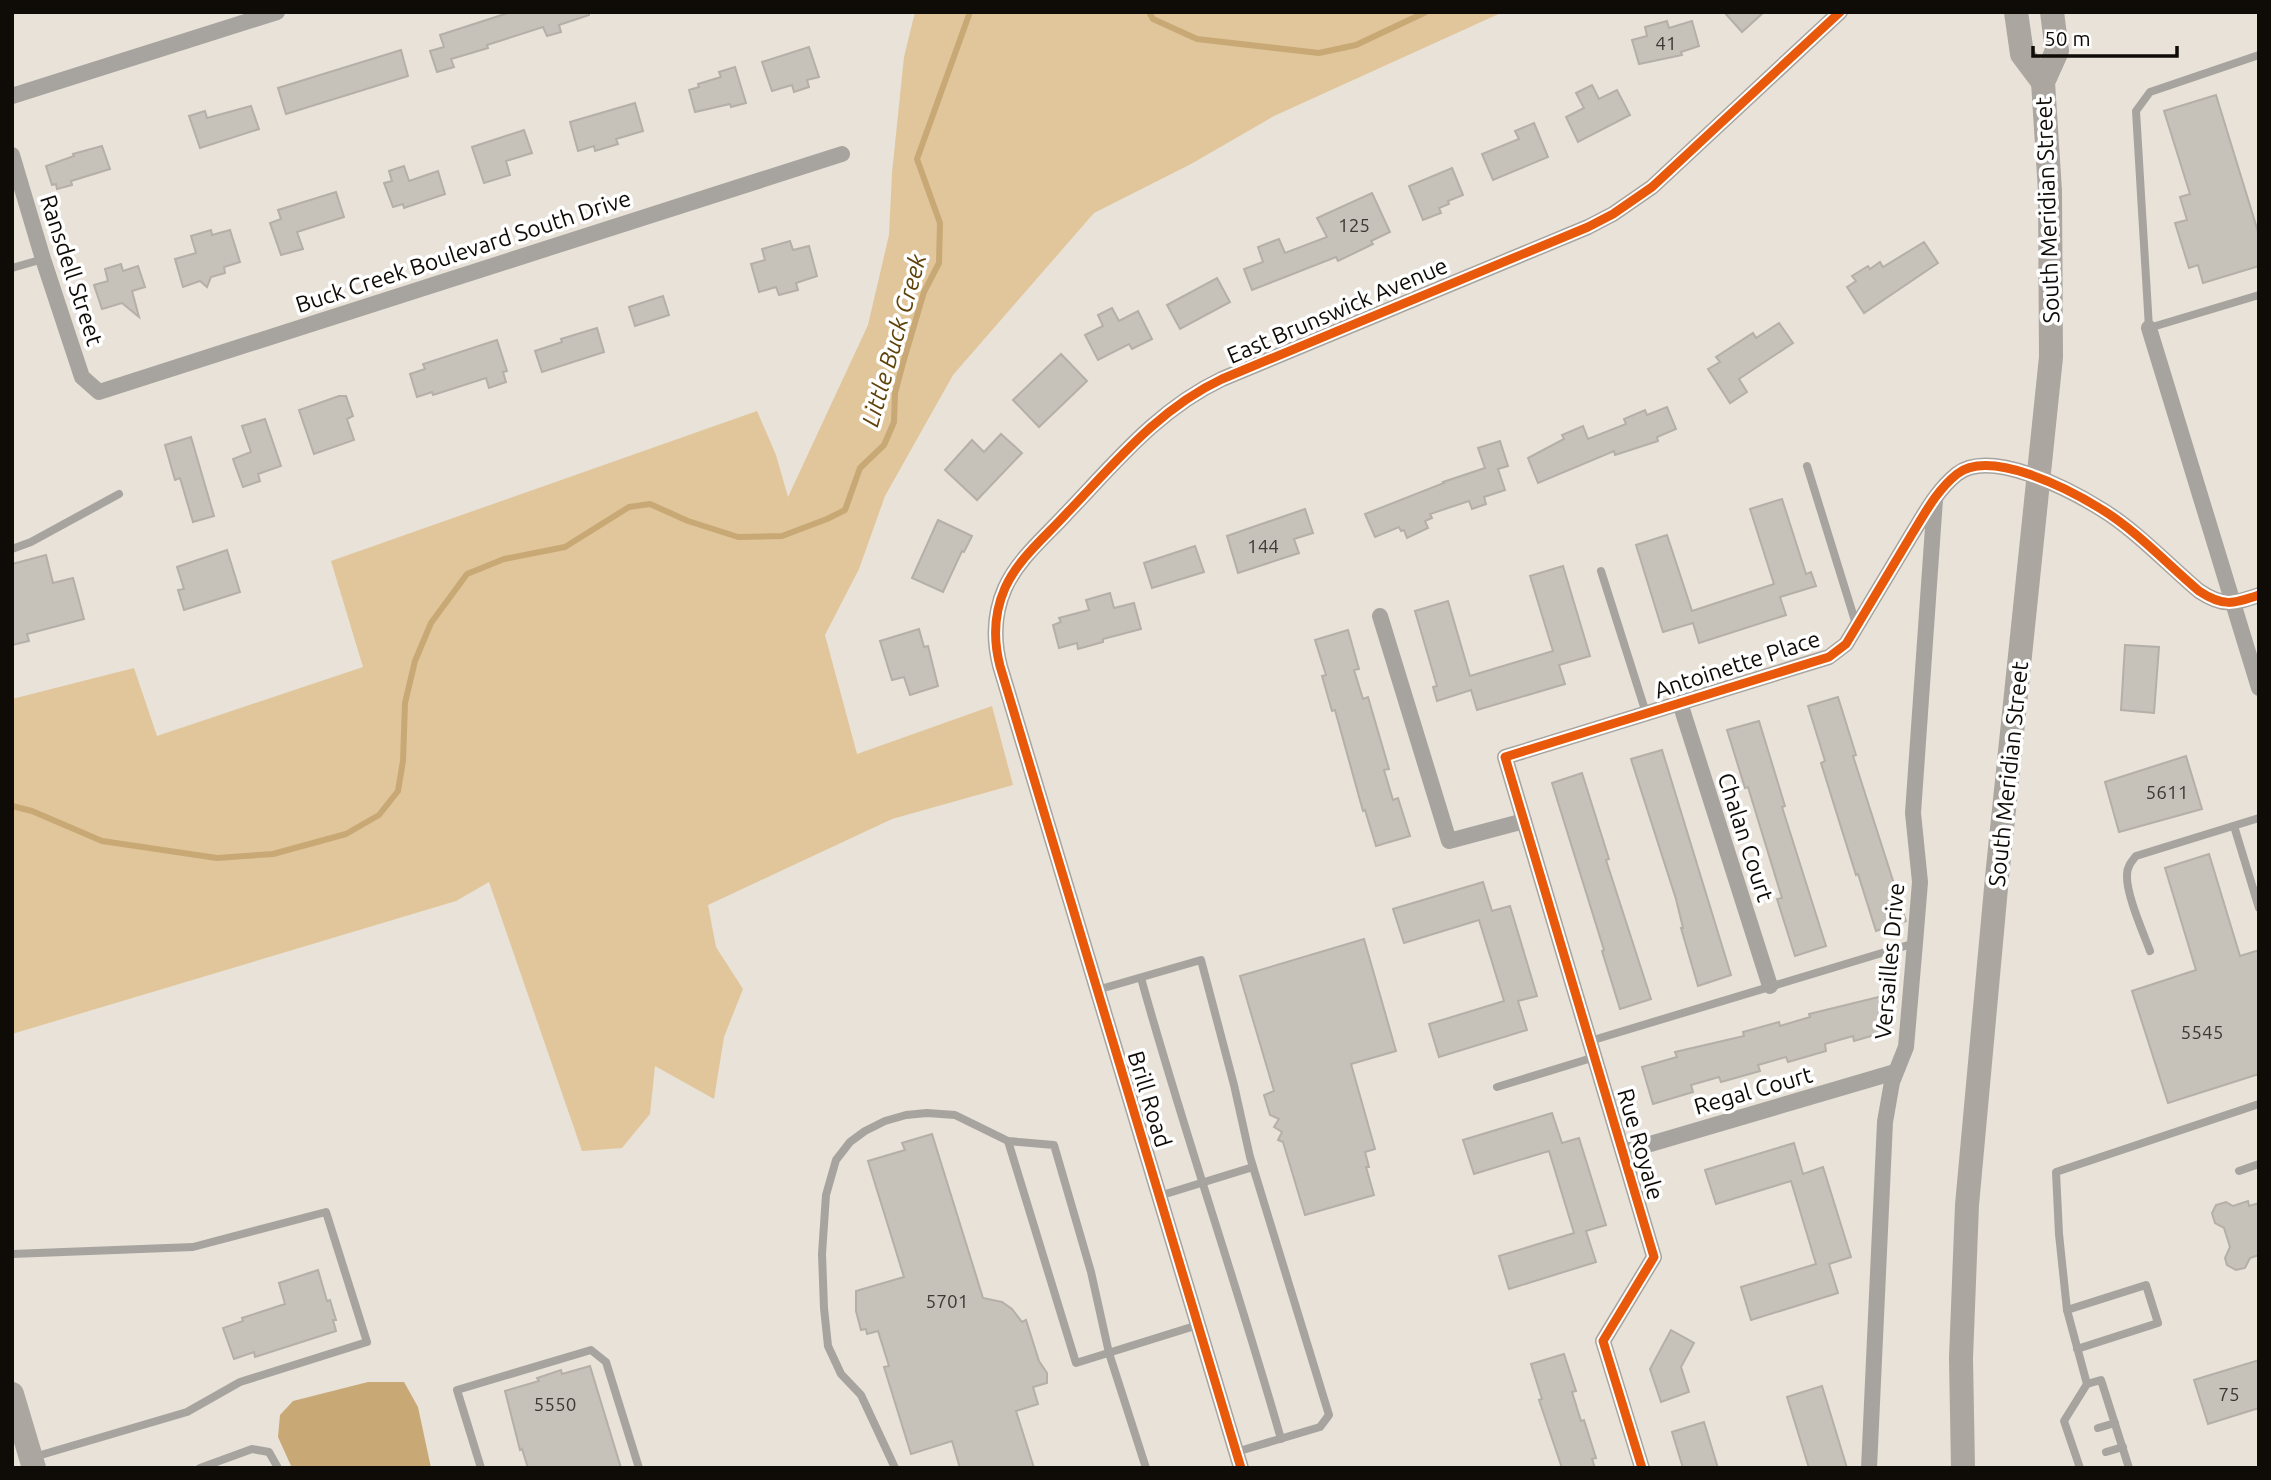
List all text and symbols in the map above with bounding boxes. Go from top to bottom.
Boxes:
scale bar [2033,14,2176,58]
text: 50 m [2044,26,2091,50]
house number: 41 [1655,32,1677,54]
street label: South Meridian Street [2031,96,2063,324]
street label: Buck Creek Boulevard South Drive [292,185,634,317]
street label: Ransdell Street [36,192,108,348]
house number: 125 [1338,214,1370,236]
water label: Little Buck Creek [856,250,932,430]
street label: East Brunswick Avenue [1223,252,1451,368]
house number: 144 [1247,535,1279,557]
street label: Antoinette Place [1651,625,1823,703]
street label: South Meridian Street [1984,660,2032,888]
street label: Chalan Court [1713,770,1779,904]
house number: 5611 [2146,781,2188,803]
street label: Versailles Drive [1870,882,1908,1040]
house number: 5545 [2181,1021,2223,1043]
street label: Brill Road [1124,1048,1176,1150]
street label: Regal Court [1691,1061,1815,1119]
street label: Rue Royale [1613,1085,1669,1203]
house number: 5701 [926,1290,968,1312]
house number: 75 [2218,1383,2240,1405]
house number: 5550 [534,1393,576,1415]

